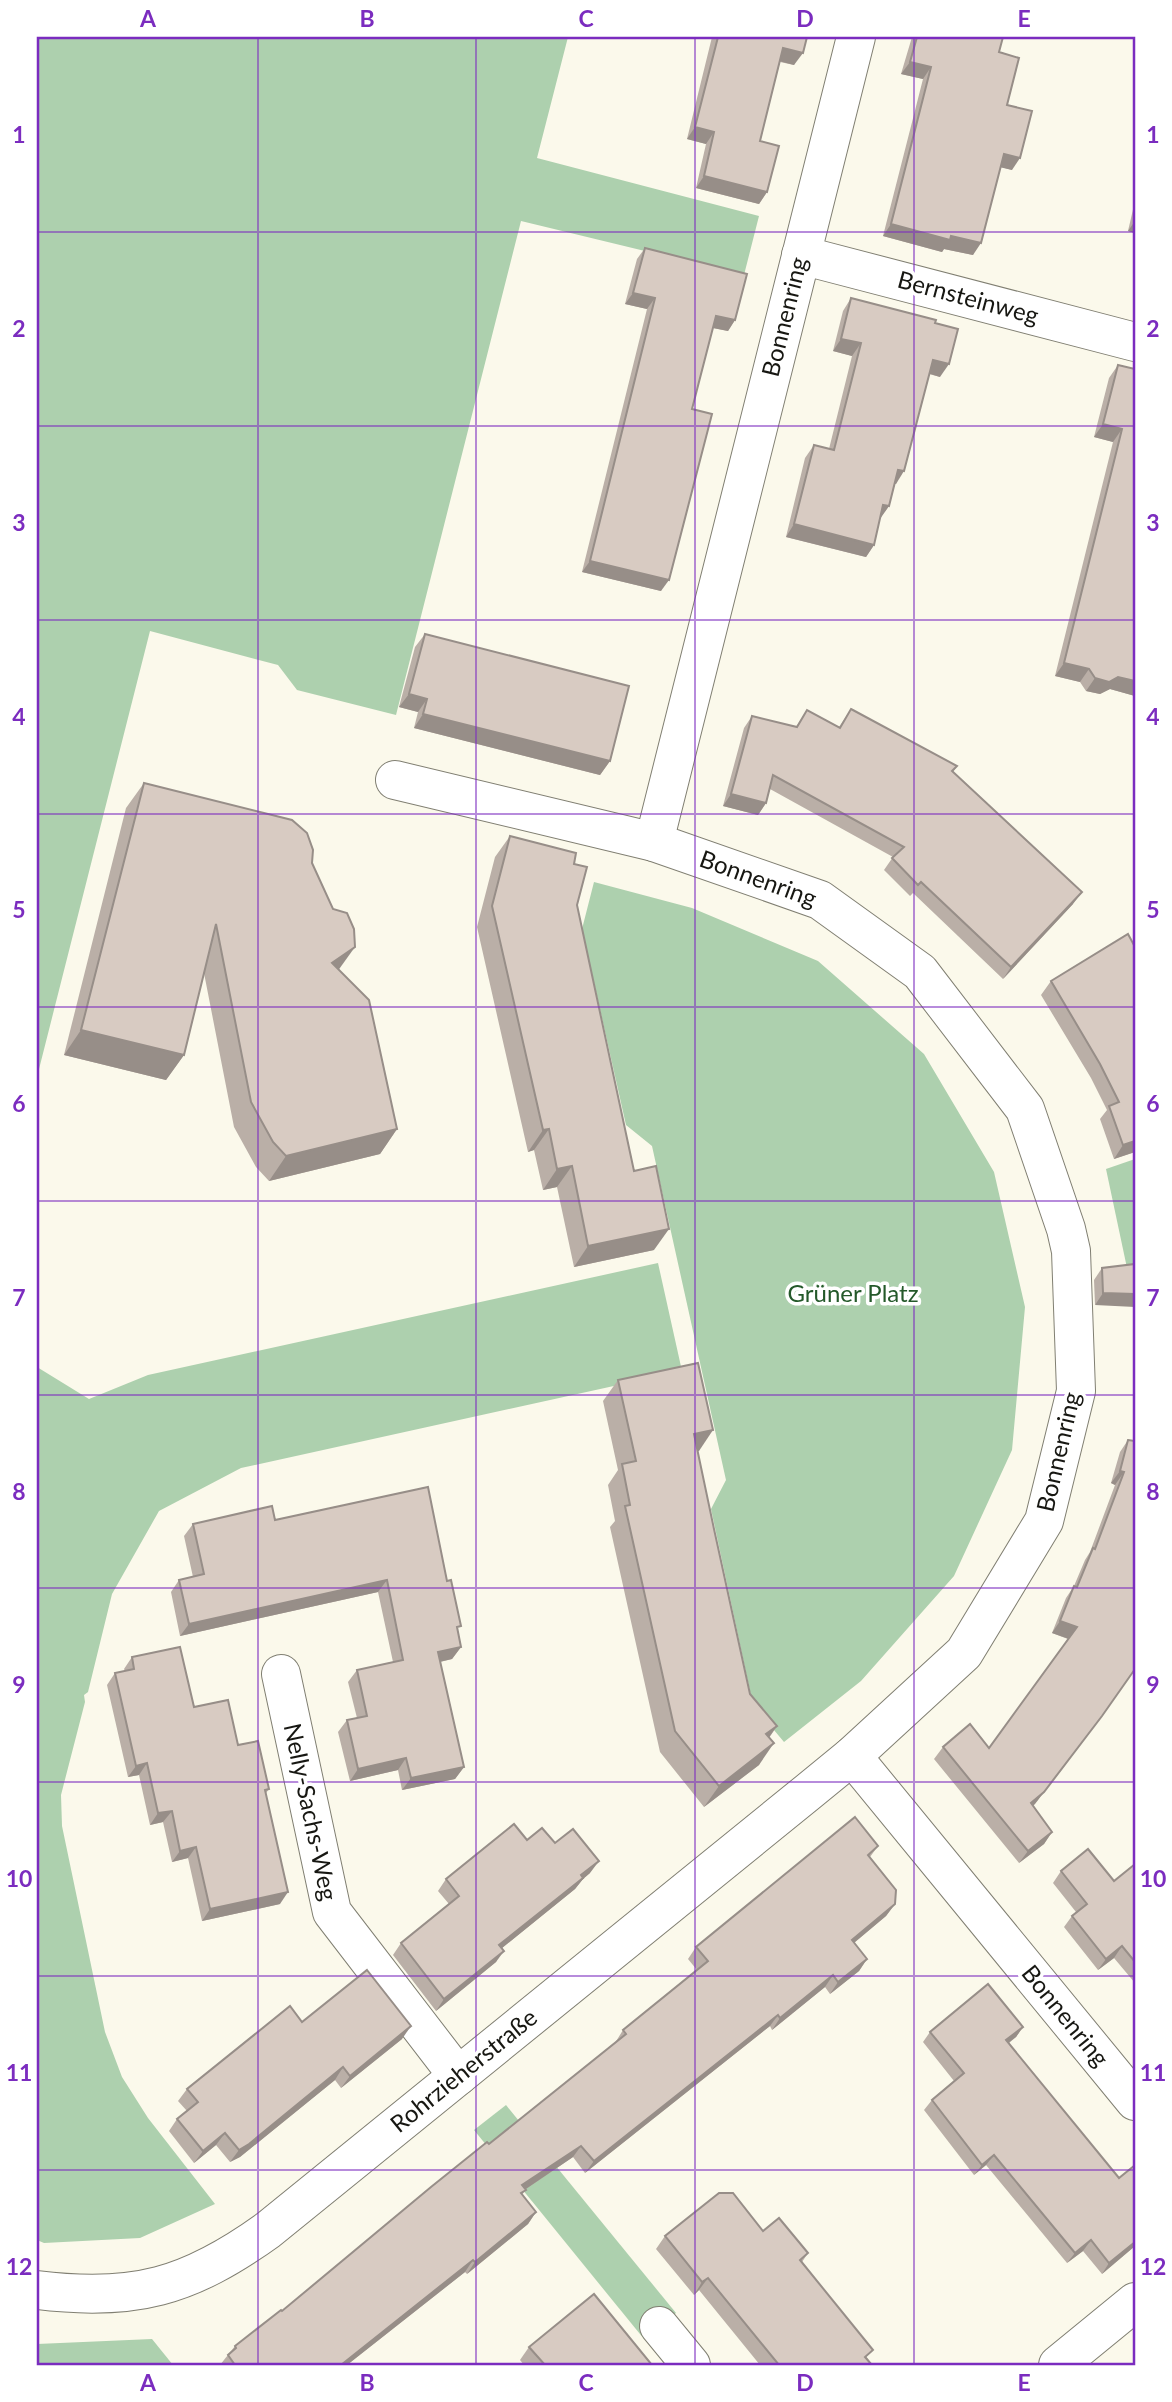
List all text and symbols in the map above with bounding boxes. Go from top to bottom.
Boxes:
text: A [139,4,157,32]
text: B [359,4,375,32]
text: C [578,4,594,32]
text: D [796,4,814,32]
text: E [1017,4,1031,32]
text: 1 [12,120,26,148]
text: 1 [1146,120,1160,148]
street label: Bonnenring [755,254,812,379]
street label: Bernsteinweg [895,264,1042,329]
text: 2 [12,314,26,342]
text: 2 [1146,314,1160,342]
text: 3 [12,508,26,536]
text: 3 [1146,508,1160,536]
text: 4 [12,702,26,730]
text: 4 [1146,702,1160,730]
street label: Bonnenring [696,843,821,912]
text: 5 [12,895,26,923]
text: 5 [1146,895,1160,923]
text: 6 [12,1089,26,1117]
text: 6 [1146,1089,1160,1117]
park label: Grüner Platz [787,1278,919,1307]
text: 7 [12,1283,26,1311]
text: 7 [1146,1283,1160,1311]
street label: Bonnenring [1030,1389,1085,1514]
text: 8 [12,1477,26,1505]
text: 8 [1146,1477,1160,1505]
text: 9 [12,1670,26,1698]
text: 9 [1146,1670,1160,1698]
street label: Nelly-Sachs-Weg [279,1720,344,1903]
text: 10 [6,1864,32,1892]
text: 10 [1140,1864,1166,1892]
street label: Bonnenring [1016,1958,1116,2072]
street label: Rohrzieherstraße [384,2002,542,2138]
text: 11 [6,2058,32,2086]
text: 11 [1140,2058,1166,2086]
text: 12 [6,2252,32,2280]
text: 12 [1140,2252,1166,2280]
text: A [139,2368,157,2396]
text: B [359,2368,375,2396]
text: C [578,2368,594,2396]
text: D [796,2368,814,2396]
text: E [1017,2368,1031,2396]

